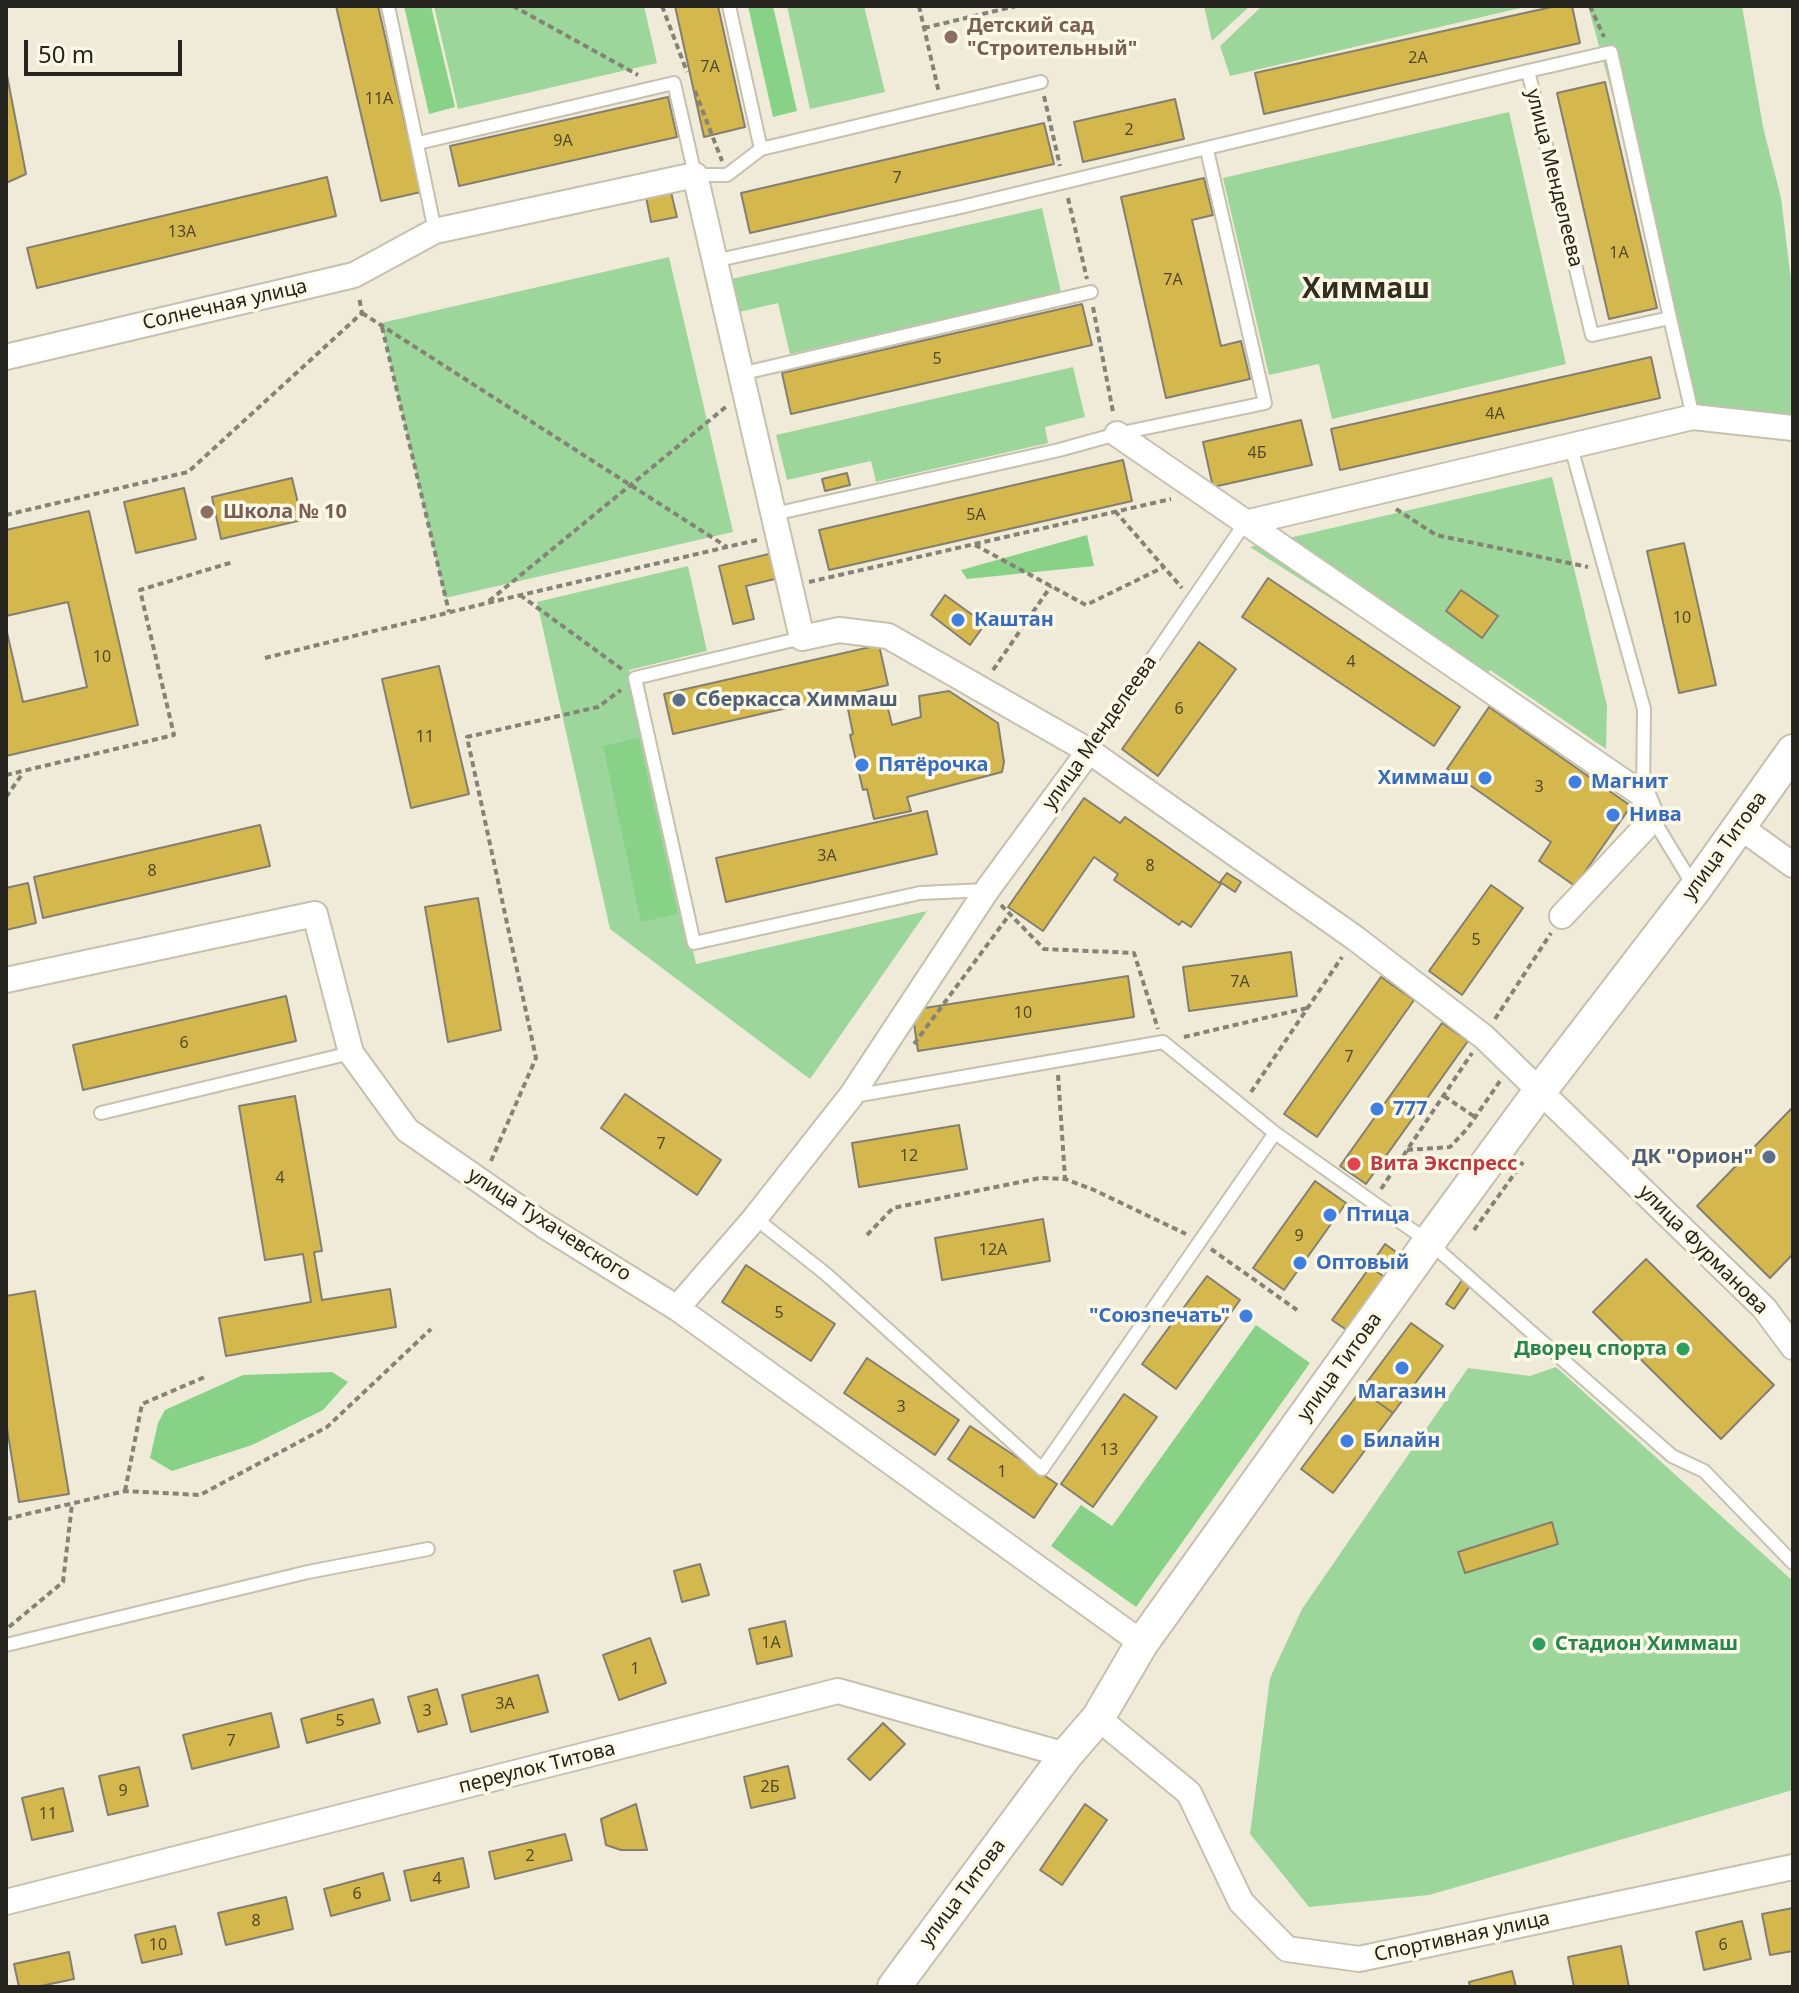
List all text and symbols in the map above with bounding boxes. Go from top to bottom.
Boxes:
place label: Детский сад "Строительный" [967,14,1137,61]
scale bar [28,24,186,74]
marker: Детский сад "Строительный" [942,28,960,46]
text: 50 m [38,37,94,70]
house number: 2А [1408,48,1428,68]
house number: 7А [700,57,720,77]
street label: улица Менделеева [1520,86,1588,270]
house number: 11А [365,89,393,109]
house number: 2 [1124,120,1134,140]
house number: 9А [553,131,573,151]
house number: 7 [892,168,902,188]
house number: 13А [168,222,196,242]
house number: 1А [1609,243,1629,263]
house number: 7А [1163,270,1183,290]
district label: Химмаш [1302,273,1430,307]
street label: Солнечная улица [140,274,310,336]
house number: 5 [932,349,942,369]
house number: 4А [1485,404,1505,424]
house number: 4Б [1248,443,1266,463]
place label: Школа № 10 [223,500,347,524]
marker: Школа № 10 [198,503,216,521]
house number: 5А [966,505,986,525]
place label: Каштан [974,608,1054,632]
house number: 10 [1673,608,1691,628]
marker: Каштан [949,611,967,629]
house number: 10 [93,647,111,667]
street label: улица Менделеева [1038,651,1162,815]
house number: 4 [1346,652,1356,672]
place label: Сберкасса Химмаш [695,688,898,712]
marker: Сберкасса Химмаш [670,691,688,709]
house number: 6 [1174,699,1184,719]
house number: 11 [416,727,434,747]
place label: Пятёрочка [878,753,988,777]
marker: Пятёрочка [853,756,871,774]
place label: Химмаш [1378,766,1469,790]
marker: Химмаш [1476,769,1494,787]
place label: Магнит [1591,770,1668,794]
marker: Магнит [1566,773,1584,791]
house number: 3 [1534,777,1544,797]
street label: улица Титова [1678,787,1772,905]
place label: Нива [1629,803,1682,827]
marker: Нива [1604,806,1622,824]
house number: 3А [817,846,837,866]
house number: 8 [1145,856,1155,876]
house number: 8 [147,861,157,881]
house number: 5 [1471,930,1481,950]
house number: 7А [1230,972,1250,992]
house number: 10 [1014,1003,1032,1023]
house number: 6 [179,1033,189,1053]
house number: 7 [1344,1047,1354,1067]
place label: 777 [1393,1097,1427,1121]
marker: 777 [1368,1100,1386,1118]
house number: 7 [656,1134,666,1154]
place label: ДК "Орион" [1632,1145,1753,1169]
house number: 12 [900,1146,918,1166]
marker: ДК "Орион" [1760,1148,1778,1166]
place label: Вита Экспресс [1370,1152,1518,1176]
marker: Вита Экспресс [1345,1155,1363,1173]
street label: улица Тухачевского [463,1163,635,1287]
house number: 4 [275,1168,285,1188]
street label: улица Фурманова [1633,1180,1773,1320]
place label: Птица [1346,1203,1410,1227]
marker: Птица [1321,1206,1339,1224]
house number: 9 [1294,1226,1304,1246]
house number: 12А [979,1240,1007,1260]
place label: Оптовый [1316,1251,1409,1275]
marker: Оптовый [1291,1254,1309,1272]
house number: 5 [774,1303,784,1323]
place label: "Союзпечать" [1089,1304,1230,1328]
marker: "Союзпечать" [1237,1307,1255,1325]
street label: улица Титова [1293,1308,1387,1426]
place label: Дворец спорта [1514,1337,1667,1361]
marker: Дворец спорта [1674,1340,1692,1358]
marker: Магазин [1393,1359,1411,1377]
place label: Магазин [1357,1380,1447,1404]
house number: 3 [896,1397,906,1417]
place label: Билайн [1363,1429,1440,1453]
marker: Билайн [1338,1432,1356,1450]
house number: 13 [1100,1440,1118,1460]
house number: 1 [997,1462,1007,1482]
place label: Стадион Химмаш [1555,1632,1738,1656]
house number: 1А [761,1633,781,1653]
marker: Стадион Химмаш [1530,1635,1548,1653]
house number: 1 [630,1659,640,1679]
house number: 3А [495,1694,515,1714]
house number: 3 [422,1701,432,1721]
house number: 5 [335,1711,345,1731]
house number: 7 [226,1731,236,1751]
street label: переулок Титова [456,1737,618,1799]
house number: 2Б [761,1777,779,1797]
house number: 9 [118,1781,128,1801]
house number: 11 [39,1804,57,1824]
street label: улица Титова [915,1835,1011,1951]
house number: 2 [525,1846,535,1866]
house number: 4 [432,1869,442,1889]
house number: 6 [352,1884,362,1904]
street label: Спортивная улица [1372,1907,1552,1967]
house number: 8 [251,1911,261,1931]
house number: 10 [149,1935,167,1955]
house number: 6 [1718,1935,1728,1955]

